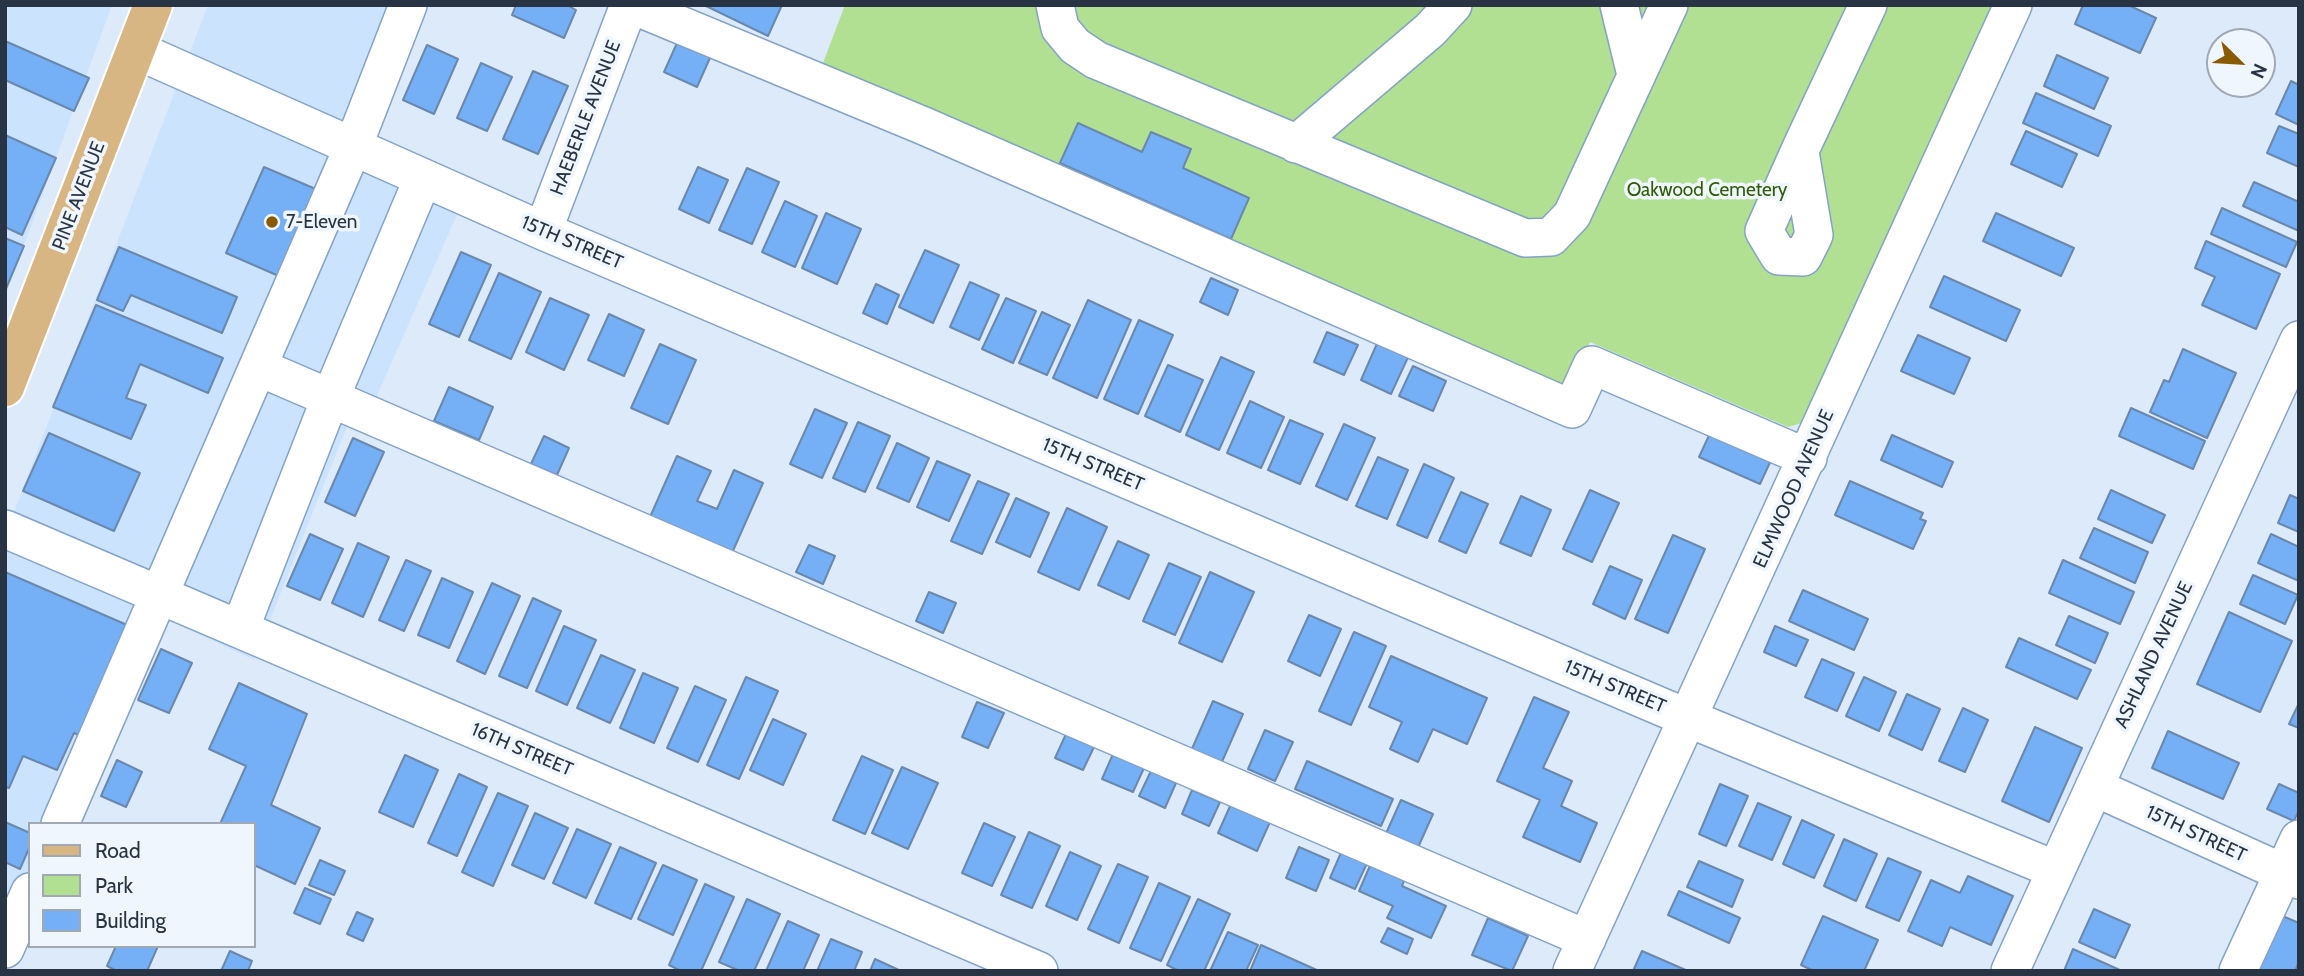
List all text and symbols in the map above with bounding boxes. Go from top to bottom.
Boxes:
north arrow [2206,28,2276,98]
street label: HAEBERLE AVENUE [546,37,626,199]
text: N [2246,60,2272,82]
street label: PINE AVENUE [48,138,110,254]
park label: Oakwood Cemetery [1627,179,1787,201]
place label: 7-Eleven [286,211,357,233]
street label: 15TH STREET [518,211,626,275]
marker: 7-Eleven [264,214,280,230]
street label: ELMWOOD AVENUE [1749,406,1839,572]
street label: 15TH STREET [1039,433,1147,497]
street label: ASHLAND AVENUE [2110,578,2198,732]
street label: 15TH STREET [1561,655,1669,719]
street label: 16TH STREET [468,718,576,782]
street label: 15TH STREET [2142,801,2250,867]
legend [28,822,256,948]
text: Road [95,838,141,863]
text: Park [95,873,133,898]
text: Building [95,908,166,933]

